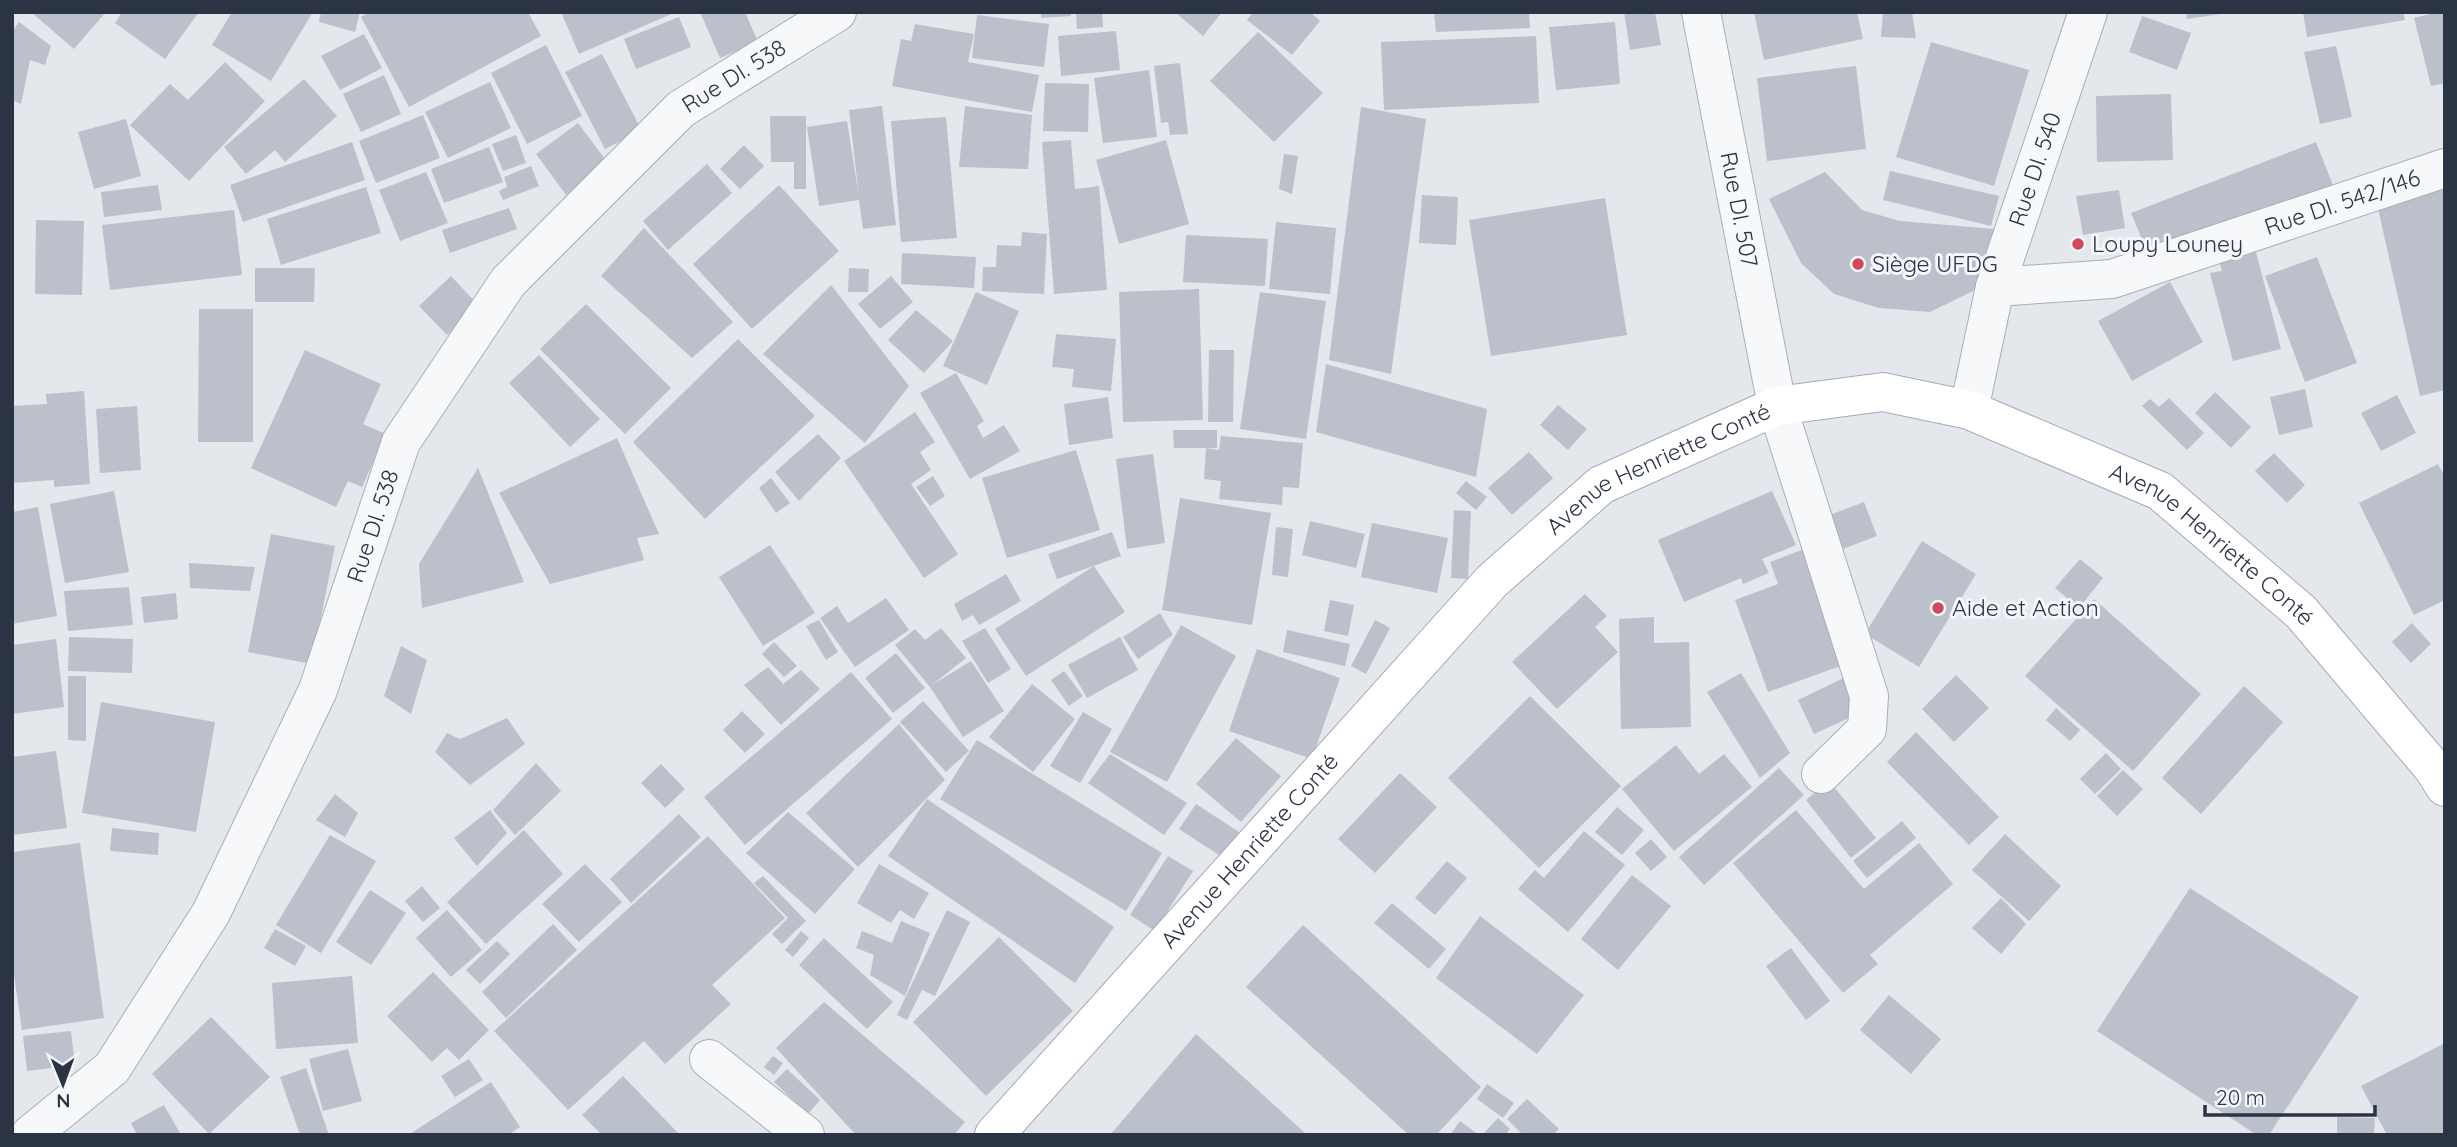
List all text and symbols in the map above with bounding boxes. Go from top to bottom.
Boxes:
street label: Rue DI. 538 [676,32,791,119]
street label: Rue DI. 540 [2002,108,2067,230]
street label: Rue DI. 507 [1714,149,1765,270]
street label: Rue DI. 542/146 [2260,162,2424,241]
place label: Loupy Louney [2092,229,2243,258]
marker: Loupy Louney [2070,236,2086,252]
place label: Siège UFDG [1872,249,1998,278]
marker: Siège UFDG [1850,256,1866,272]
street label: Avenue Henriette Conté [1540,396,1775,541]
street label: Avenue Henriette Conté [2105,456,2321,631]
street label: Rue DI. 538 [340,466,405,586]
place label: Aide et Action [1952,593,2099,622]
marker: Aide et Action [1930,600,1946,616]
street label: Avenue Henriette Conté [1154,747,1344,954]
north arrow [28,1049,98,1119]
scale bar [2205,1074,2375,1118]
text: 20 m [2216,1084,2265,1110]
text: N [56,1089,70,1113]

